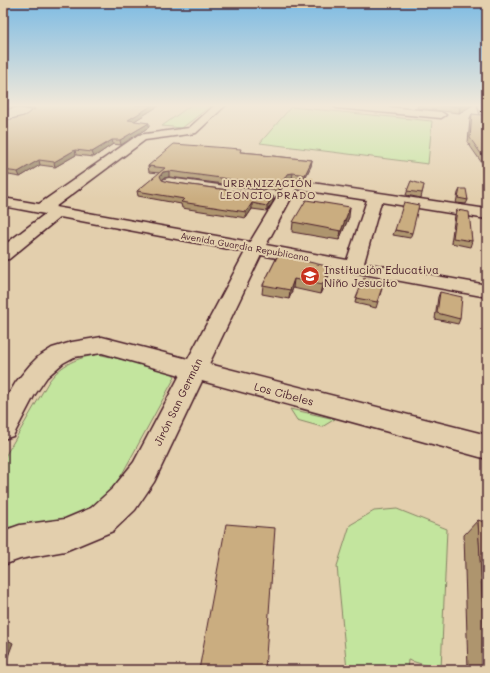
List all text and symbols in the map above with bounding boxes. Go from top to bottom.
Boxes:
district label: URBANIZACIÓN LEONCIO PRADO [220,176,316,202]
street label: Avenida Guardia Republicana [180,230,311,263]
place label: Institución Educativa Niño Jesucito [324,262,439,290]
school or university icon: Institución Educativa Niño Jesucito [299,265,321,287]
street label: Jirón San Germán [150,355,205,448]
street label: Los Cibeles [253,378,316,409]

